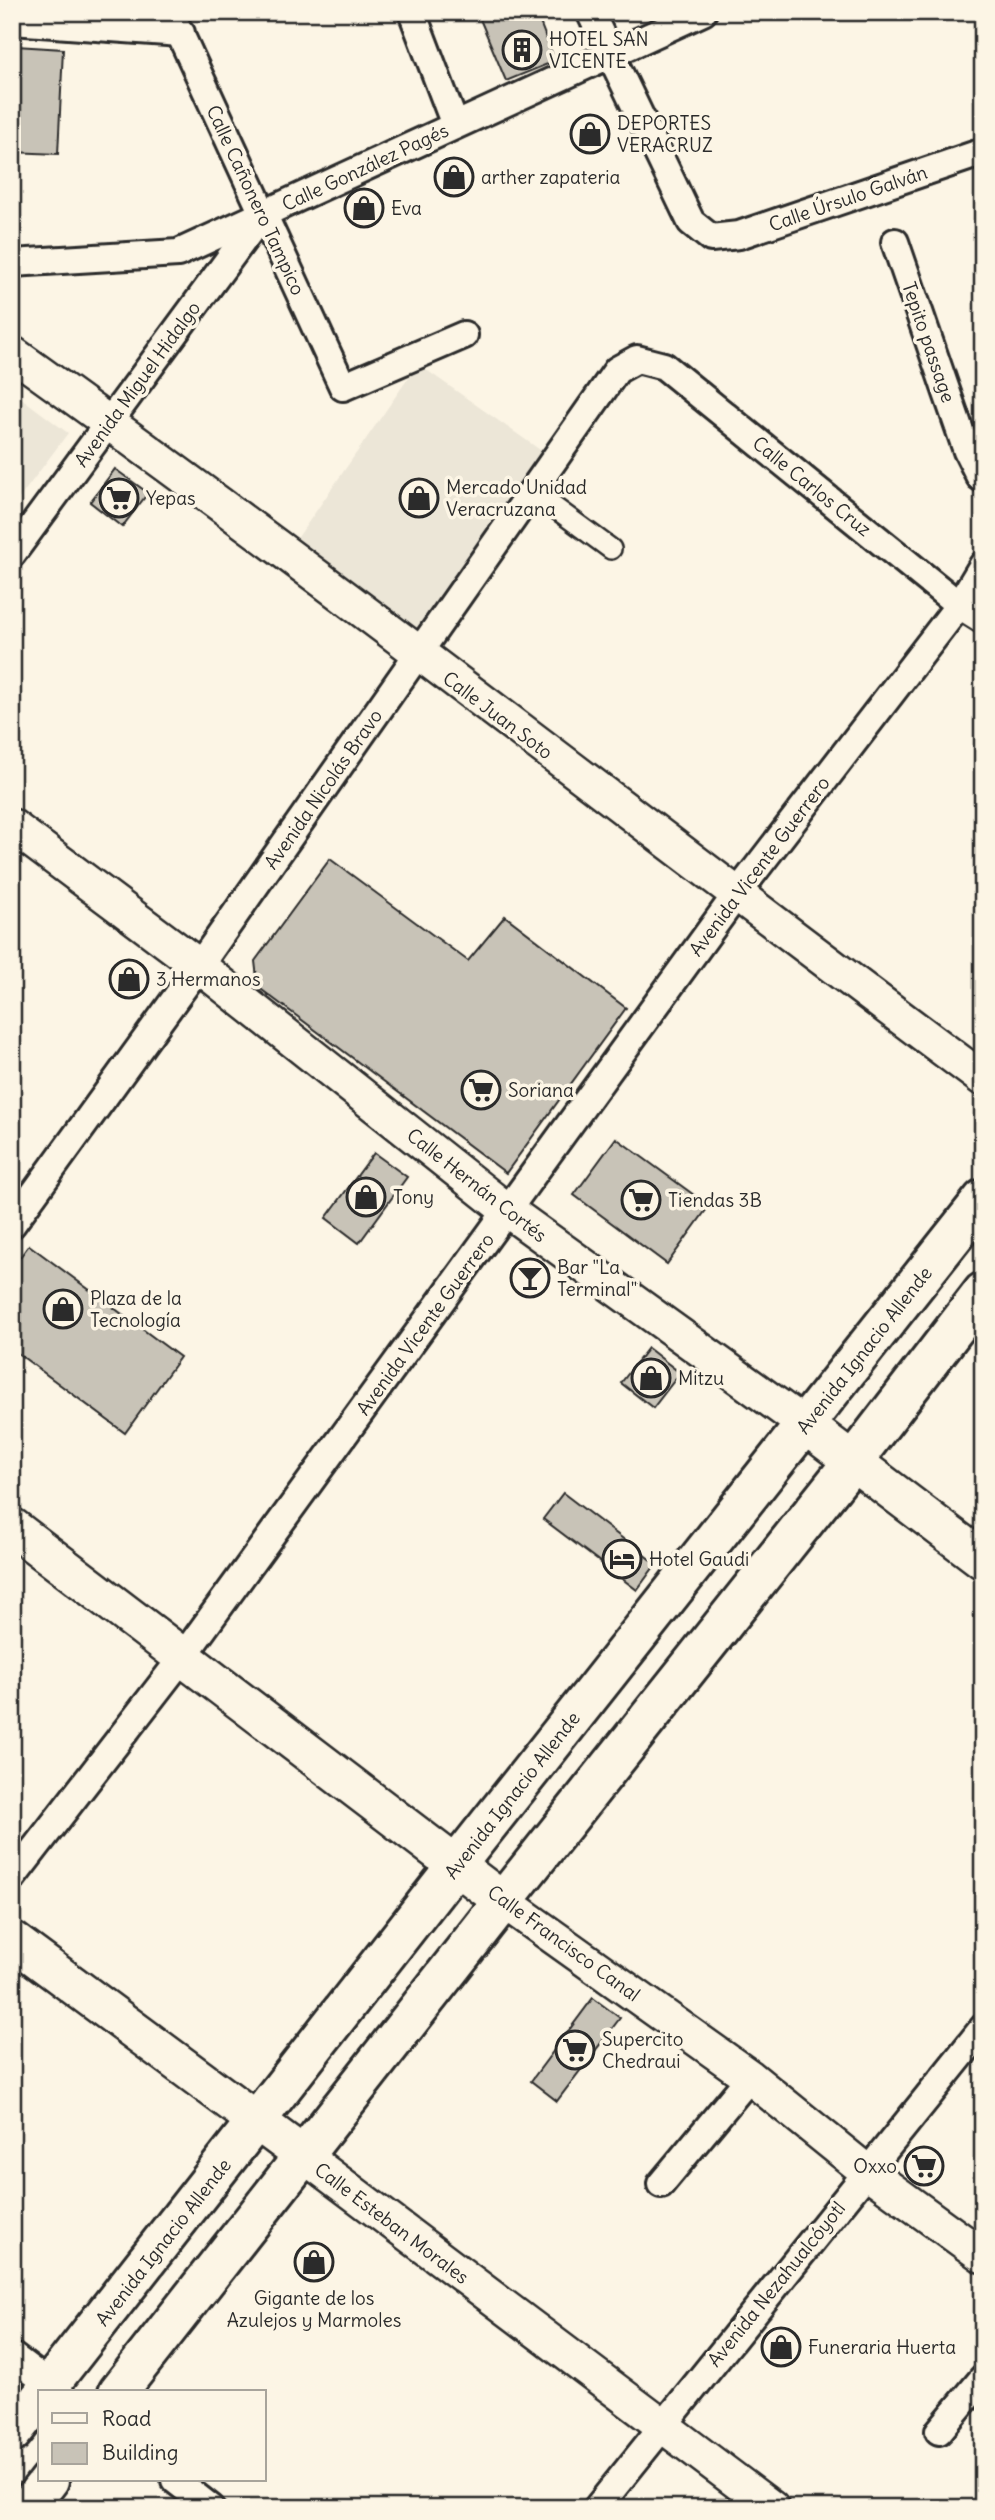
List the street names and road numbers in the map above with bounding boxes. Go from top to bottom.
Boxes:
street label: Calle Cañonero Tampico [201,101,311,299]
street label: Calle González Pagés [278,118,452,216]
street label: Calle Úrsulo Galván [766,160,930,236]
street label: Tepito passage [897,278,961,406]
street label: Avenida Miguel Hidalgo [69,296,205,472]
street label: Calle Carlos Cruz [748,431,876,541]
street label: Calle Juan Soto [438,666,558,764]
street label: Avenida Nicolás Bravo [259,704,387,874]
street label: Avenida Vicente Guerrero [683,771,835,961]
street label: Calle Hernán Cortés [402,1123,552,1247]
street label: Avenida Vicente Guerrero [351,1228,499,1420]
street label: Avenida Ignacio Allende [791,1261,937,1439]
street label: Avenida Ignacio Allende [439,1706,585,1884]
street label: Calle Francisco Canal [483,1880,645,2006]
street label: Avenida Ignacio Allende [90,2153,236,2331]
street label: Calle Esteban Morales [310,2157,474,2289]
street label: Avenida Nezahualcóyotl [702,2197,850,2371]

